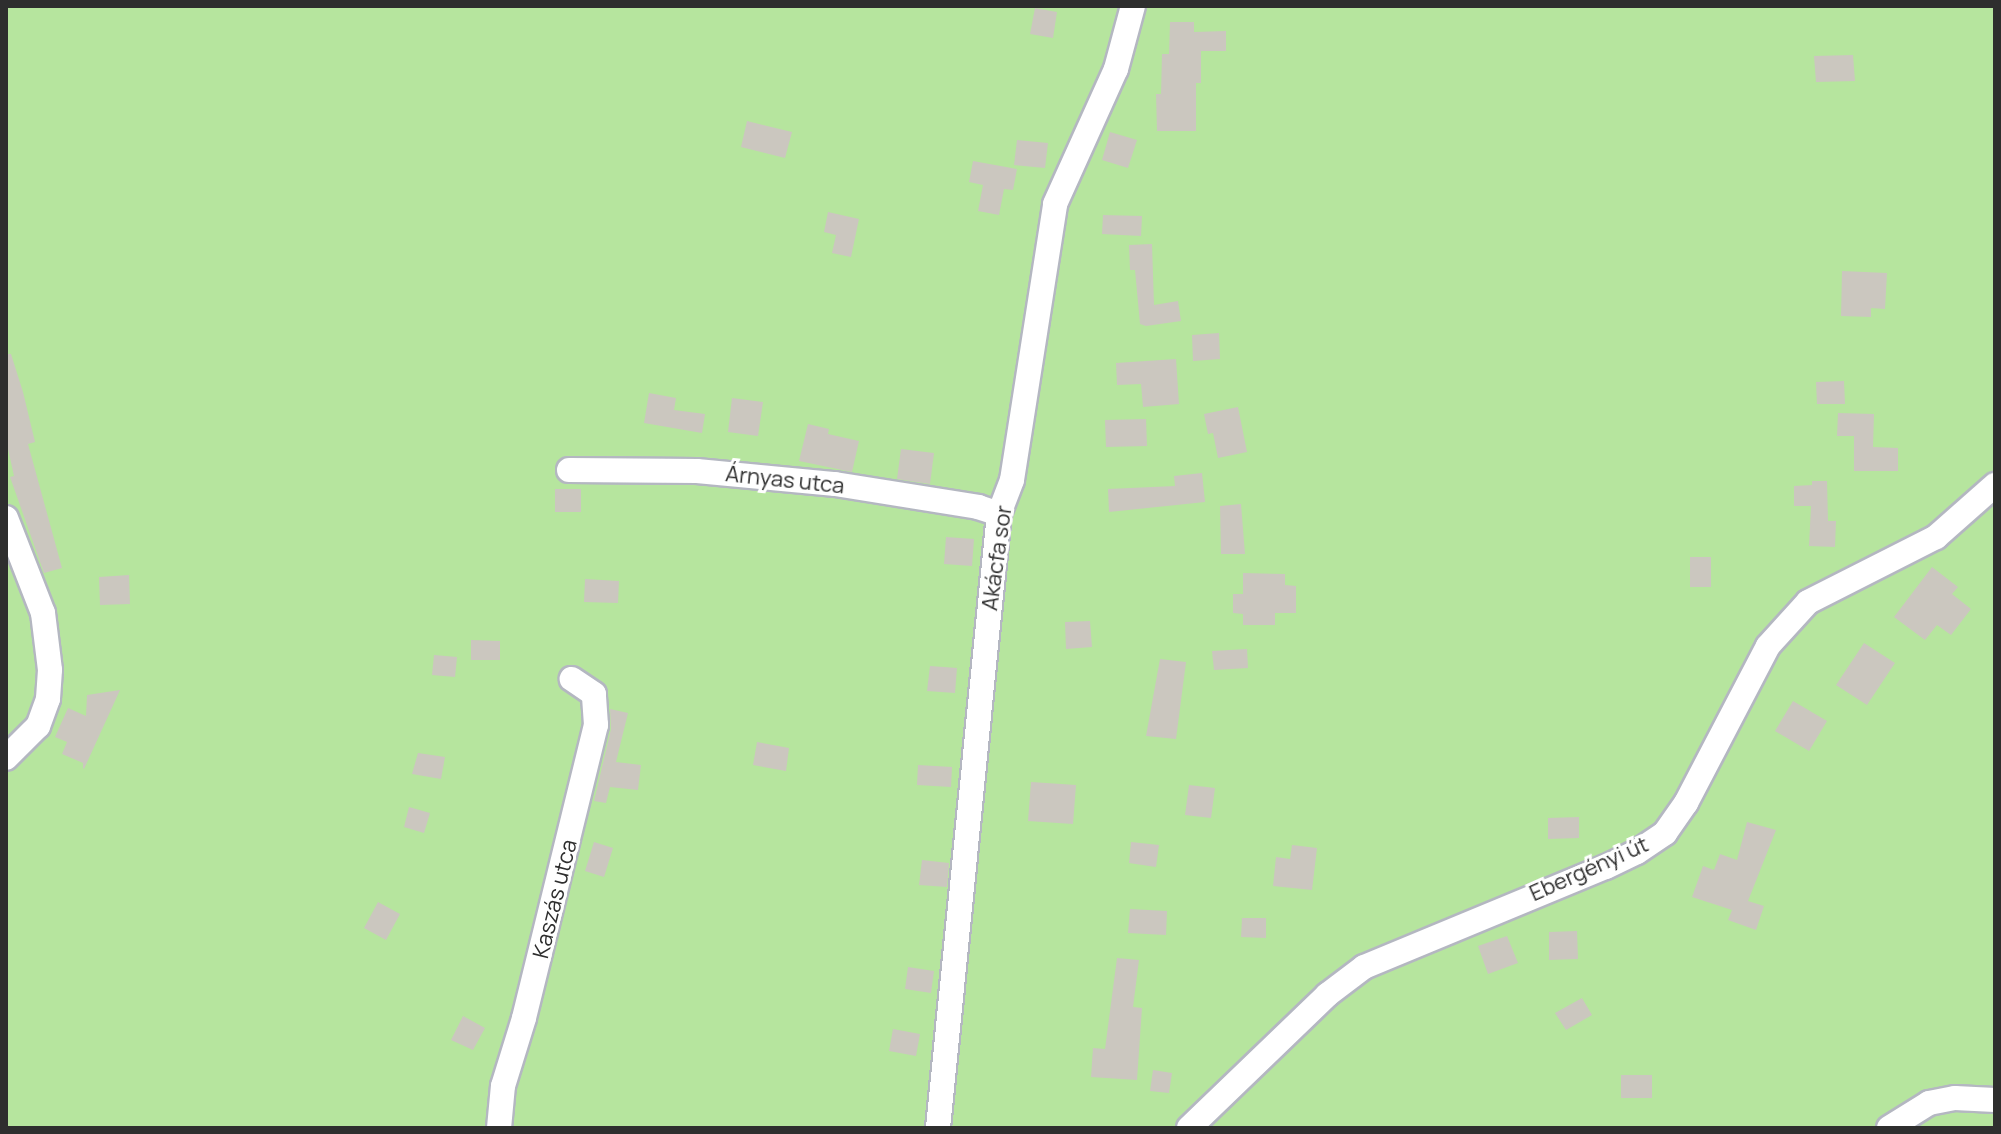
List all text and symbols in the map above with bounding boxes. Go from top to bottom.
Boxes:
street label: Árnyas utca [724,461,846,499]
street label: Akácfa sor [977,504,1017,612]
street label: Ebergényi út [1526,831,1652,907]
street label: Kaszás utca [527,837,583,961]

